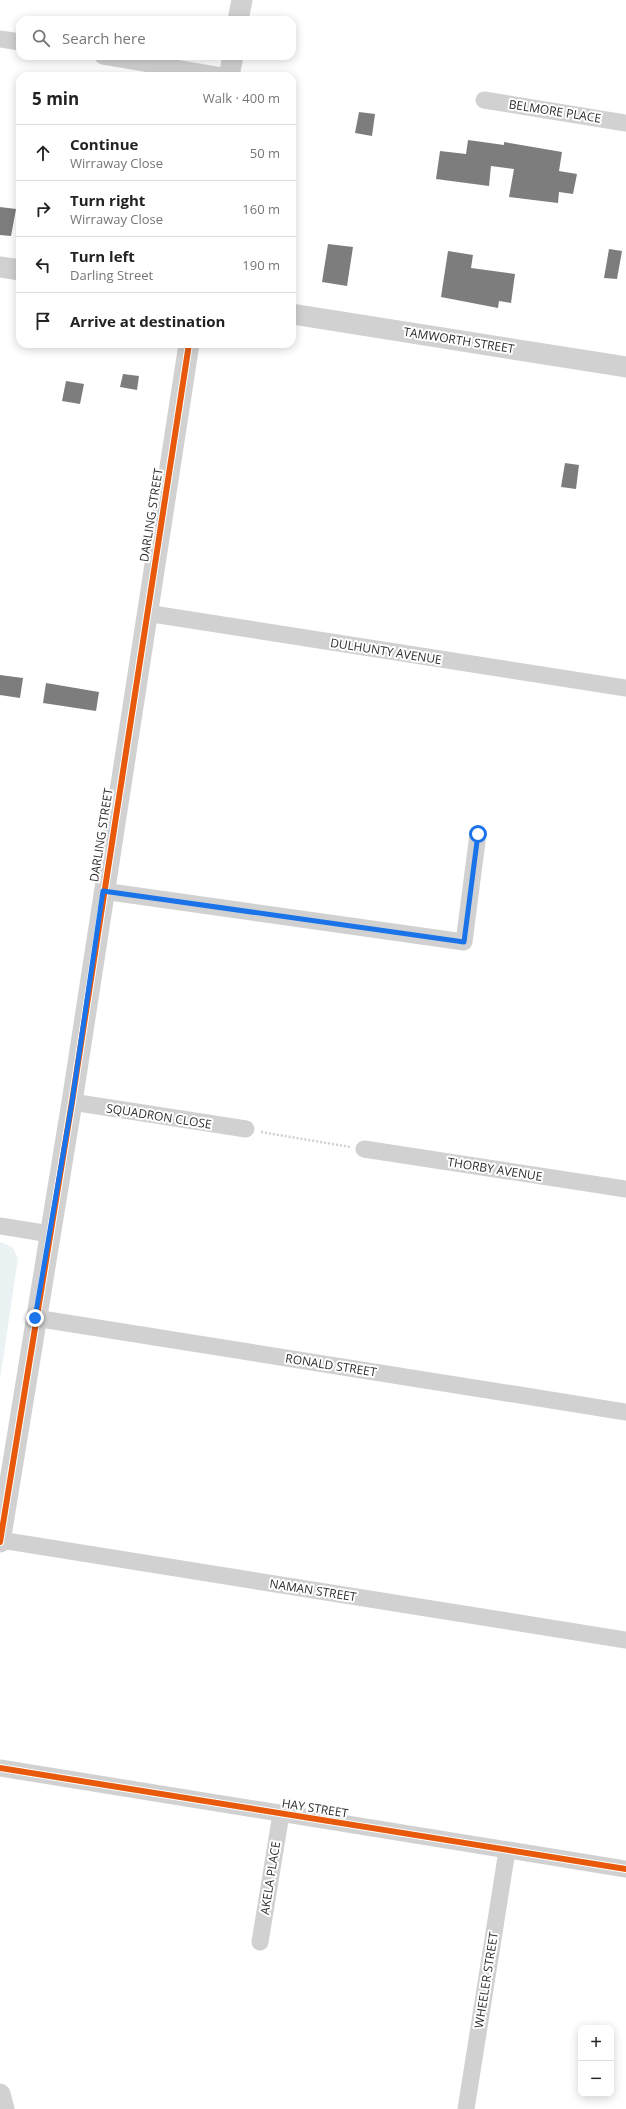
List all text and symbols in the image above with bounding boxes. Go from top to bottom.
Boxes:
search box [16,16,296,60]
icon: search [30,27,52,49]
text: Search here [62,28,146,48]
text: 5 min [32,87,79,110]
text: Walk · 400 m [203,89,280,107]
street label: BELMORE PLACE [508,95,602,127]
text: Continue [70,134,138,154]
icon: ahead [32,142,54,164]
text: 50 m [250,144,280,162]
text: Wirraway Close [70,154,163,172]
text: Turn right [70,190,145,210]
icon: right [32,198,54,220]
text: 160 m [242,200,280,218]
text: Wirraway Close [70,210,163,228]
text: Turn left [70,246,135,266]
icon: left [32,254,54,276]
text: 190 m [242,256,280,274]
text: Darling Street [70,266,153,284]
icon: arrive [32,310,54,332]
text: Arrive at destination [70,311,225,331]
street label: TAMWORTH STREET [402,323,516,357]
street label: DARLING STREET [135,467,167,563]
street label: DULHUNTY AVENUE [329,634,443,668]
street label: DARLING STREET [85,787,117,883]
route start [469,825,487,843]
street label: SQUADRON CLOSE [105,1099,213,1133]
street label: THORBY AVENUE [446,1153,544,1185]
route end [26,1309,44,1327]
street label: RONALD STREET [284,1349,378,1381]
street label: NAMAN STREET [268,1575,358,1605]
street label: HAY STREET [281,1794,350,1822]
street label: AKELA PLACE [256,1840,284,1916]
street label: WHEELER STREET [470,1930,502,2029]
map controls [578,2025,614,2097]
button: + [578,2025,614,2061]
button: − [578,2061,614,2097]

